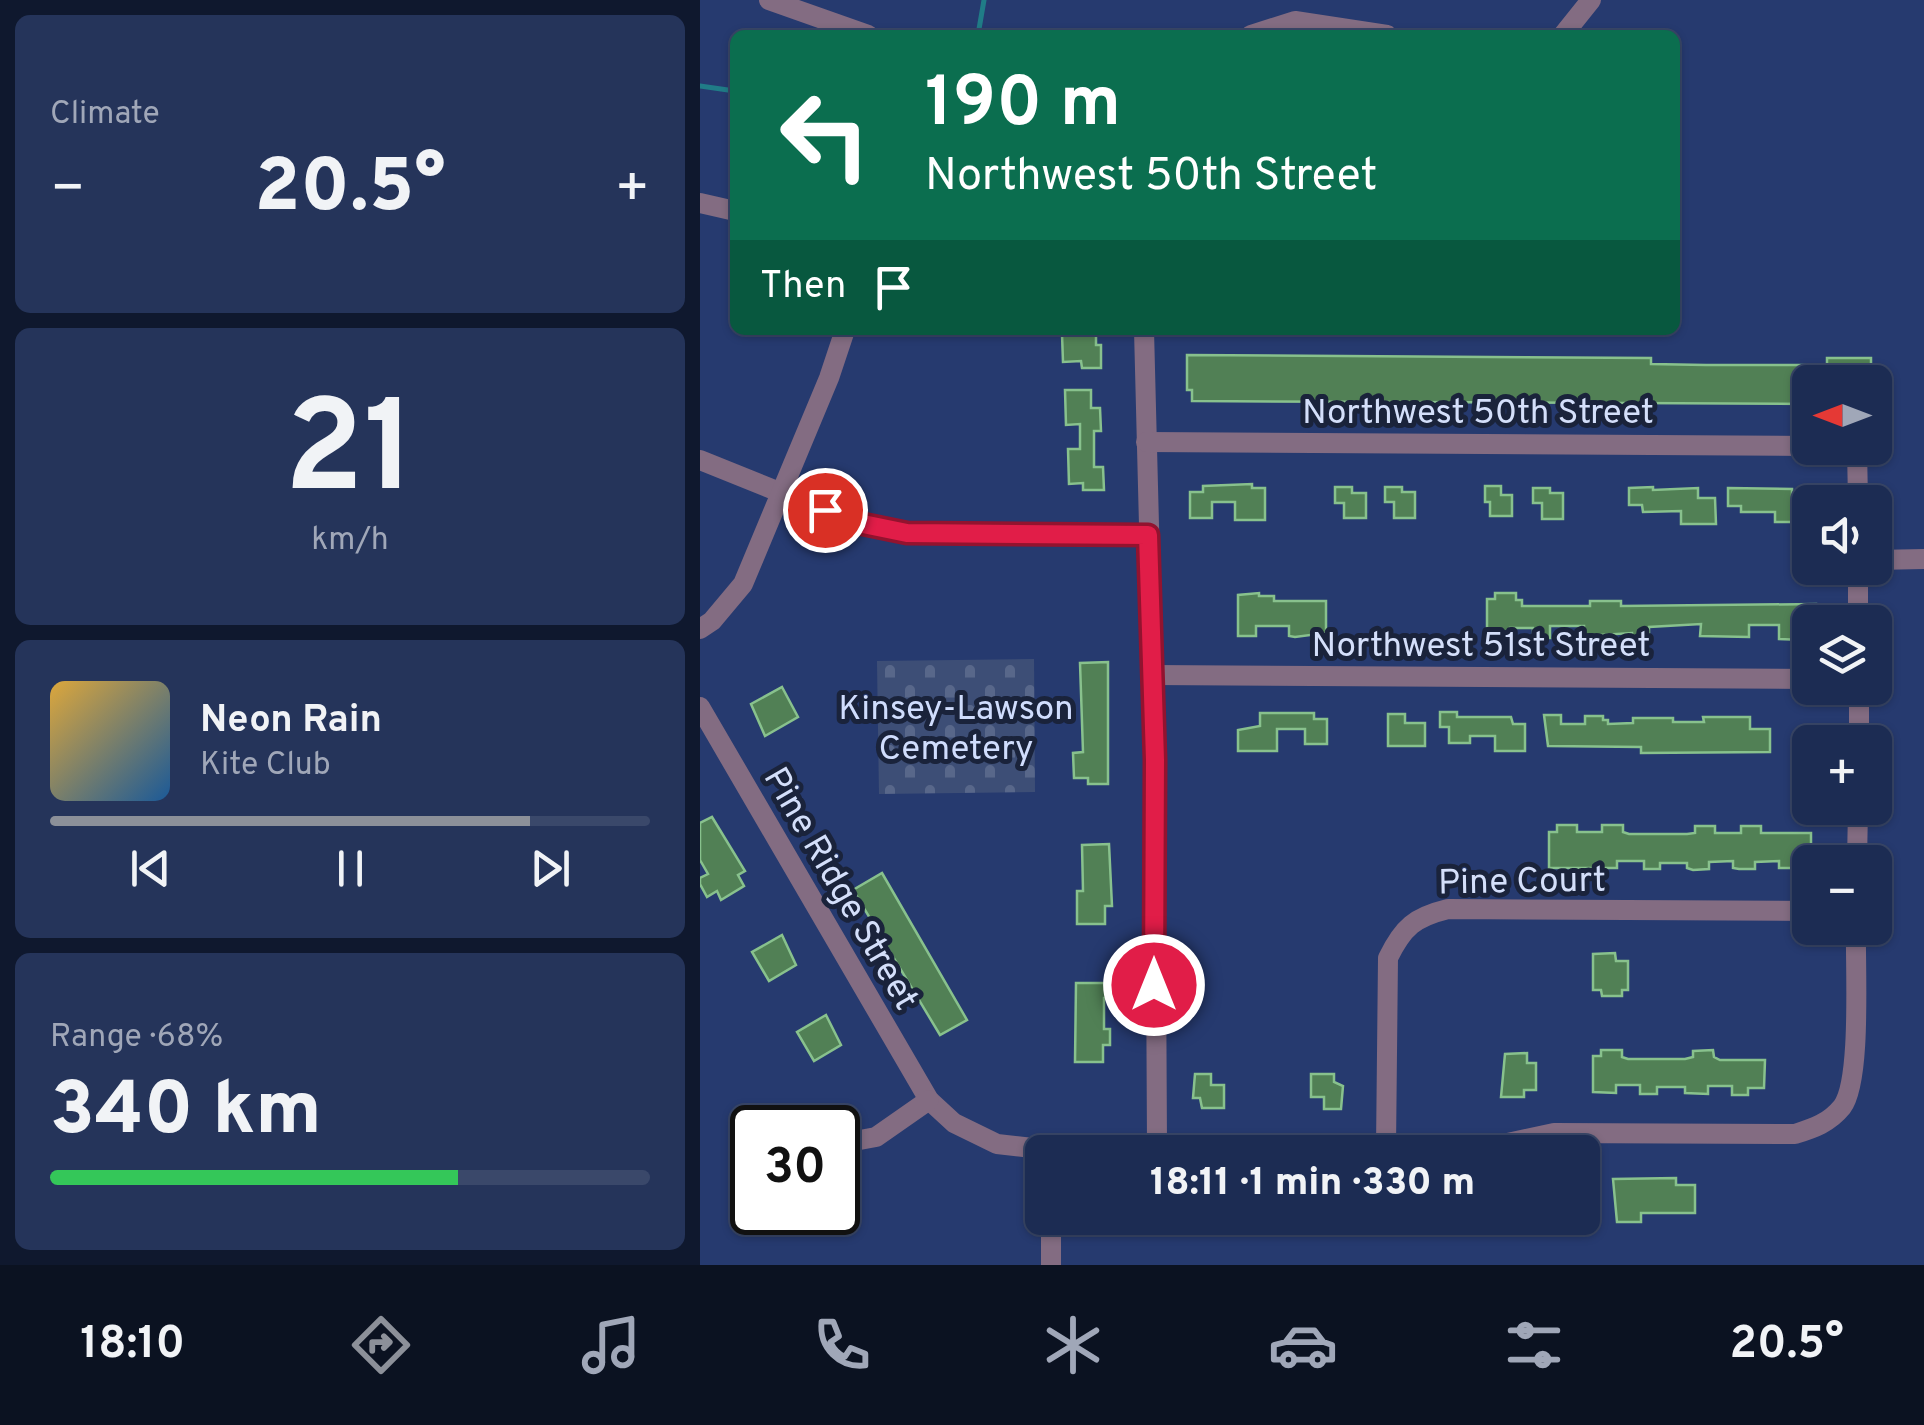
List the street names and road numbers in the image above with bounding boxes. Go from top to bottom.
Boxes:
street label: Northwest 50th Street [1302,392,1654,436]
street label: Northwest 51st Street [1312,625,1650,669]
street label: Pine Ridge Street [752,760,927,1019]
street label: Pine Court [1438,860,1606,906]

